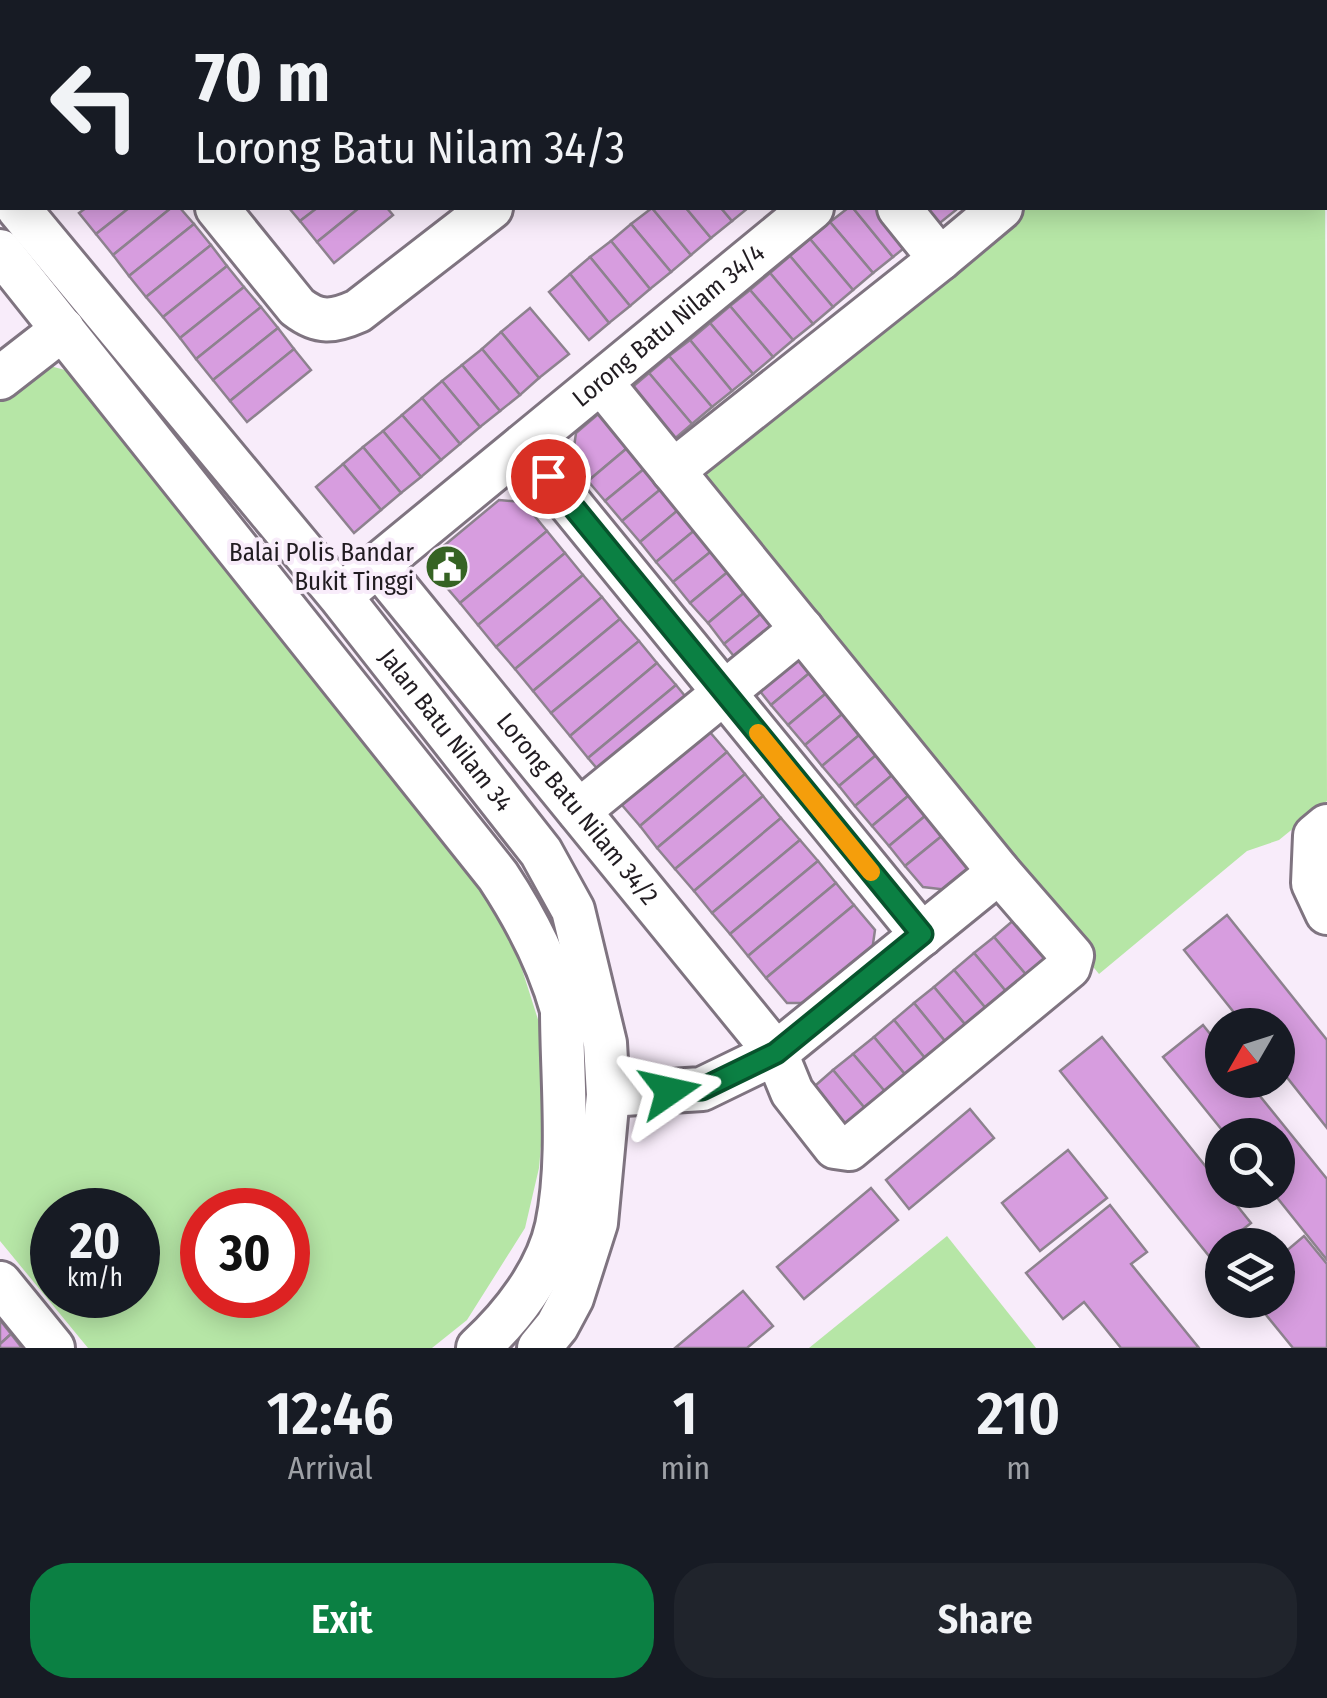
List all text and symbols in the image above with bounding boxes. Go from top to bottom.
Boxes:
text: 70 m [195,36,330,120]
icon: left [30,40,160,170]
text: Lorong Batu Nilam 34/3 [195,121,625,175]
street label: Lorong Batu Nilam 34/4 [567,238,771,413]
pin [506,434,591,519]
icon: arrive [521,449,576,504]
place label: Balai Polis Bandar Bukit Tinggi [229,538,414,597]
public building icon: Balai Polis Bandar Bukit Tinggi [424,544,470,590]
street label: Jalan Batu Nilam 34 [372,643,519,818]
street label: Lorong Batu Nilam 34/2 [490,707,664,911]
north arrow [1205,1008,1295,1098]
map controls [1205,1008,1295,1318]
position arrow [618,1039,722,1143]
button: search [1205,1118,1295,1208]
speed limit sign: 30 [180,1188,310,1318]
text: 20 [70,1211,120,1271]
button: layers [1205,1228,1295,1318]
text: km/h [67,1263,123,1293]
text: 12:46 [267,1378,394,1450]
text: 1 [673,1378,698,1450]
text: 210 [977,1378,1060,1450]
text: Arrival [288,1449,373,1487]
text: min [660,1449,710,1487]
text: m [1006,1449,1031,1487]
button: Exit [30,1563,654,1678]
button: Share [674,1563,1297,1678]

